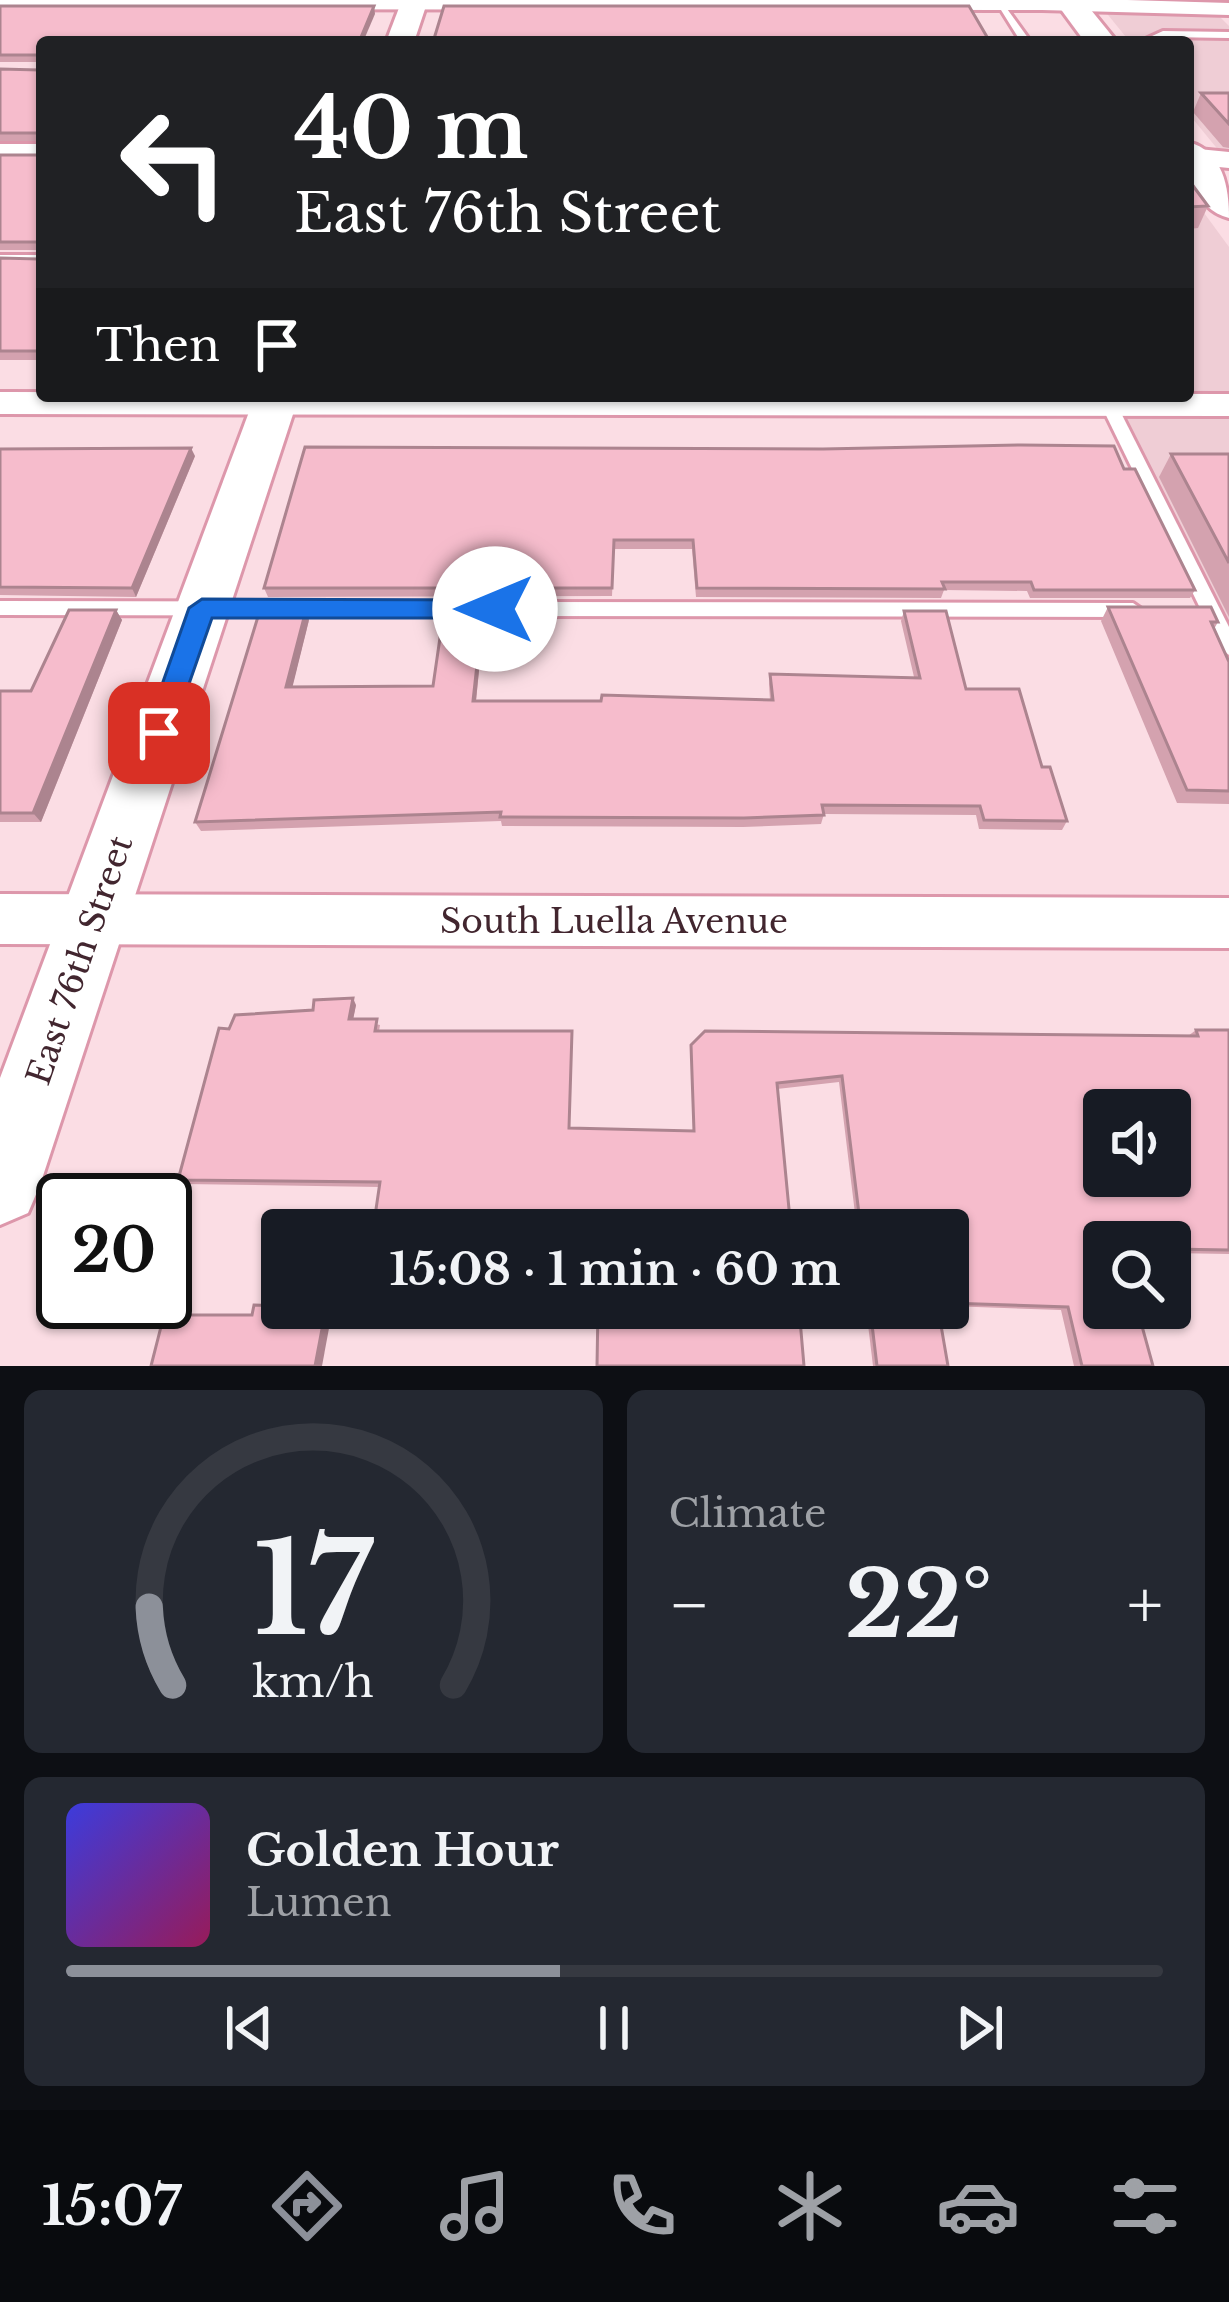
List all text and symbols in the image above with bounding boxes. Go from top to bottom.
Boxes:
text: 40 m [294,77,528,181]
icon: left [96,84,252,240]
text: East 76th Street [294,180,721,247]
icon: arrive [244,312,310,378]
text: Then [96,317,220,373]
position arrow [432,546,558,672]
pin [108,682,210,784]
icon: arrive [126,700,192,766]
street label: East 76th Street [18,830,141,1090]
street label: South Luella Avenue [440,901,788,942]
map controls [1083,1089,1191,1329]
button: sound [1083,1089,1191,1197]
speed limit sign: 20 [36,1173,192,1329]
button: search [1083,1221,1191,1329]
text: 15:08 · 1 min · 60 m [389,1241,841,1297]
text: Climate [669,1489,826,1538]
text: 17 [254,1513,374,1668]
text: 22° [845,1550,992,1661]
text: − [669,1564,710,1646]
text: + [1127,1564,1163,1646]
text: km/h [252,1654,374,1708]
text: Golden Hour [246,1822,559,1878]
text: Lumen [246,1878,392,1927]
icon: previous [216,1995,282,2061]
icon: pause [581,1995,647,2061]
icon: next [947,1995,1013,2061]
icon: directions [265,2164,349,2248]
icon: music [433,2164,517,2248]
icon: phone [600,2164,684,2248]
icon: climate [768,2164,852,2248]
icon: car [936,2164,1020,2248]
icon: filters [1103,2164,1187,2248]
text: 15:07 [42,2173,181,2240]

